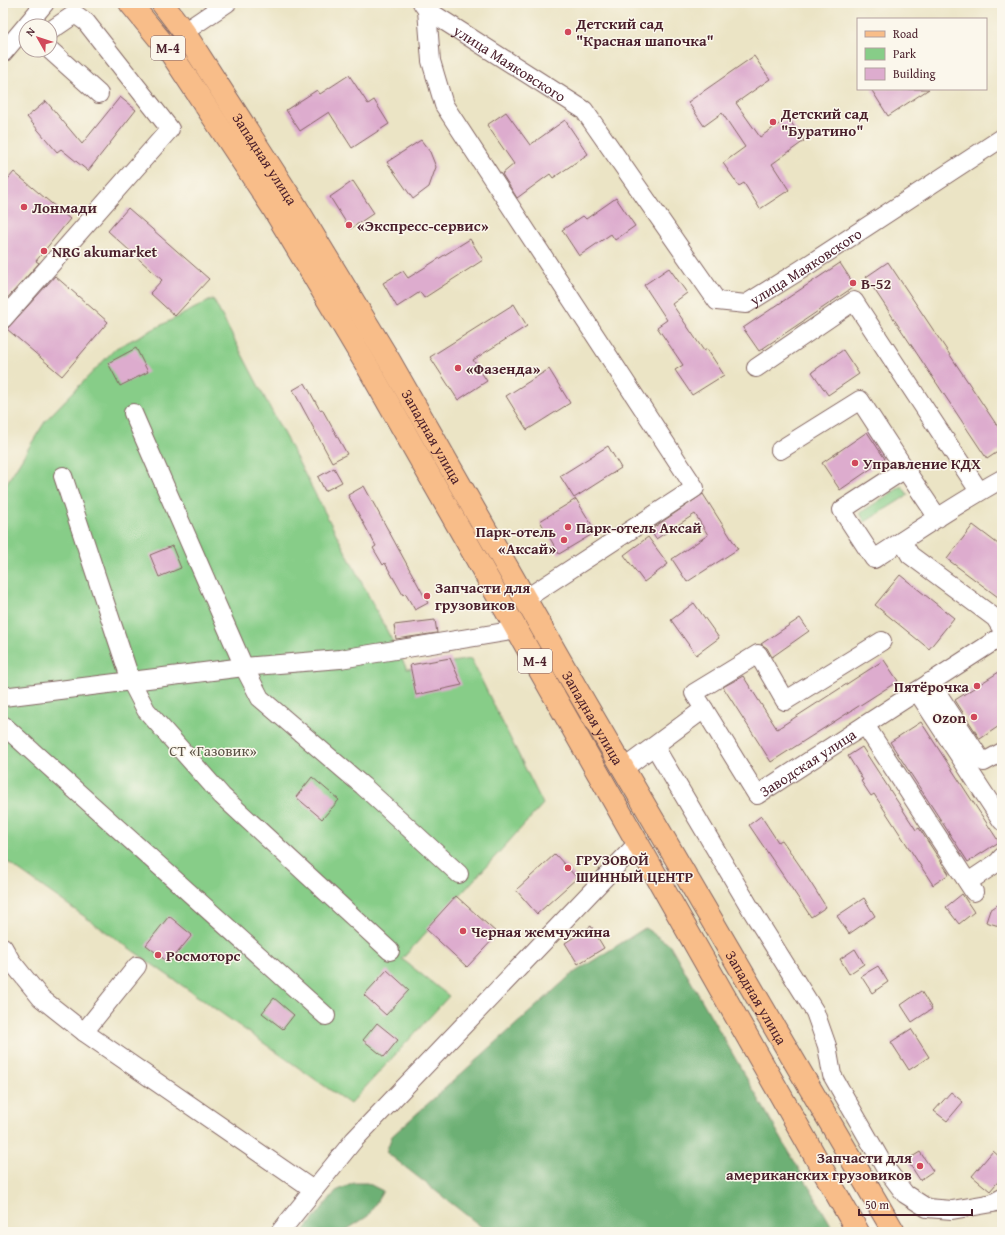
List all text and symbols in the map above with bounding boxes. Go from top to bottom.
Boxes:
place label: Детский сад "Красная шапочка" [575,13,714,51]
north arrow [18,18,58,58]
legend [857,18,987,90]
street label: улица Маяковского [449,19,570,107]
text: N [22,23,39,40]
text: Road [893,25,919,42]
marker: Детский сад "Красная шапочка" [563,27,573,37]
road number: М-4 [151,36,185,60]
text: Park [893,45,917,62]
text: Building [893,65,936,82]
place label: Детский сад "Буратино" [780,103,868,141]
street label: Западная улица [228,108,303,209]
marker: Детский сад "Буратино" [768,117,778,127]
place label: Лонмади [32,197,97,218]
marker: Лонмади [19,202,29,212]
place label: «Экспресс-сервис» [357,215,489,236]
marker: «Экспресс-сервис» [344,220,354,230]
street label: улица Маяковского [744,222,866,310]
place label: NRG akumarket [52,241,158,262]
marker: NRG akumarket [39,246,49,256]
place label: В-52 [861,273,891,294]
marker: В-52 [848,278,858,288]
place label: «Фазенда» [466,358,540,379]
marker: «Фазенда» [453,363,463,373]
street label: Западная улица [397,385,468,488]
place label: Управление КДХ [863,453,981,474]
marker: Управление КДХ [850,458,860,468]
place label: Парк-отель Аксай [576,517,702,538]
place label: Парк-отель «Аксай» [476,521,556,559]
marker: Парк-отель Аксай [563,522,573,532]
marker: Парк-отель «Аксай» [559,535,569,545]
place label: Запчасти для грузовиков [435,577,530,615]
marker: Запчасти для грузовиков [422,591,432,601]
road number: М-4 [518,649,552,673]
street label: Западная улица [558,666,630,769]
place label: Пятёрочка [894,676,969,697]
marker: Пятёрочка [972,681,982,691]
place label: Ozon [933,707,966,728]
marker: Ozon [969,712,979,722]
street label: Заводская улица [755,723,861,801]
park label: СТ «Газовик» [169,740,257,761]
place label: ГРУЗОВОЙ ШИННЫЙ ЦЕНТР [576,849,694,887]
marker: ГРУЗОВОЙ ШИННЫЙ ЦЕНТР [563,863,573,873]
place label: Черная жемчужина [471,921,611,942]
marker: Черная жемчужина [458,926,468,936]
place label: Росмоторс [166,945,240,966]
street label: Западная улица [721,946,793,1049]
marker: Росмоторс [153,950,163,960]
place label: Запчасти для американских грузовиков [726,1147,912,1185]
marker: Запчасти для американских грузовиков [915,1161,925,1171]
scale bar [859,1191,972,1217]
text: 50 m [865,1196,889,1213]

